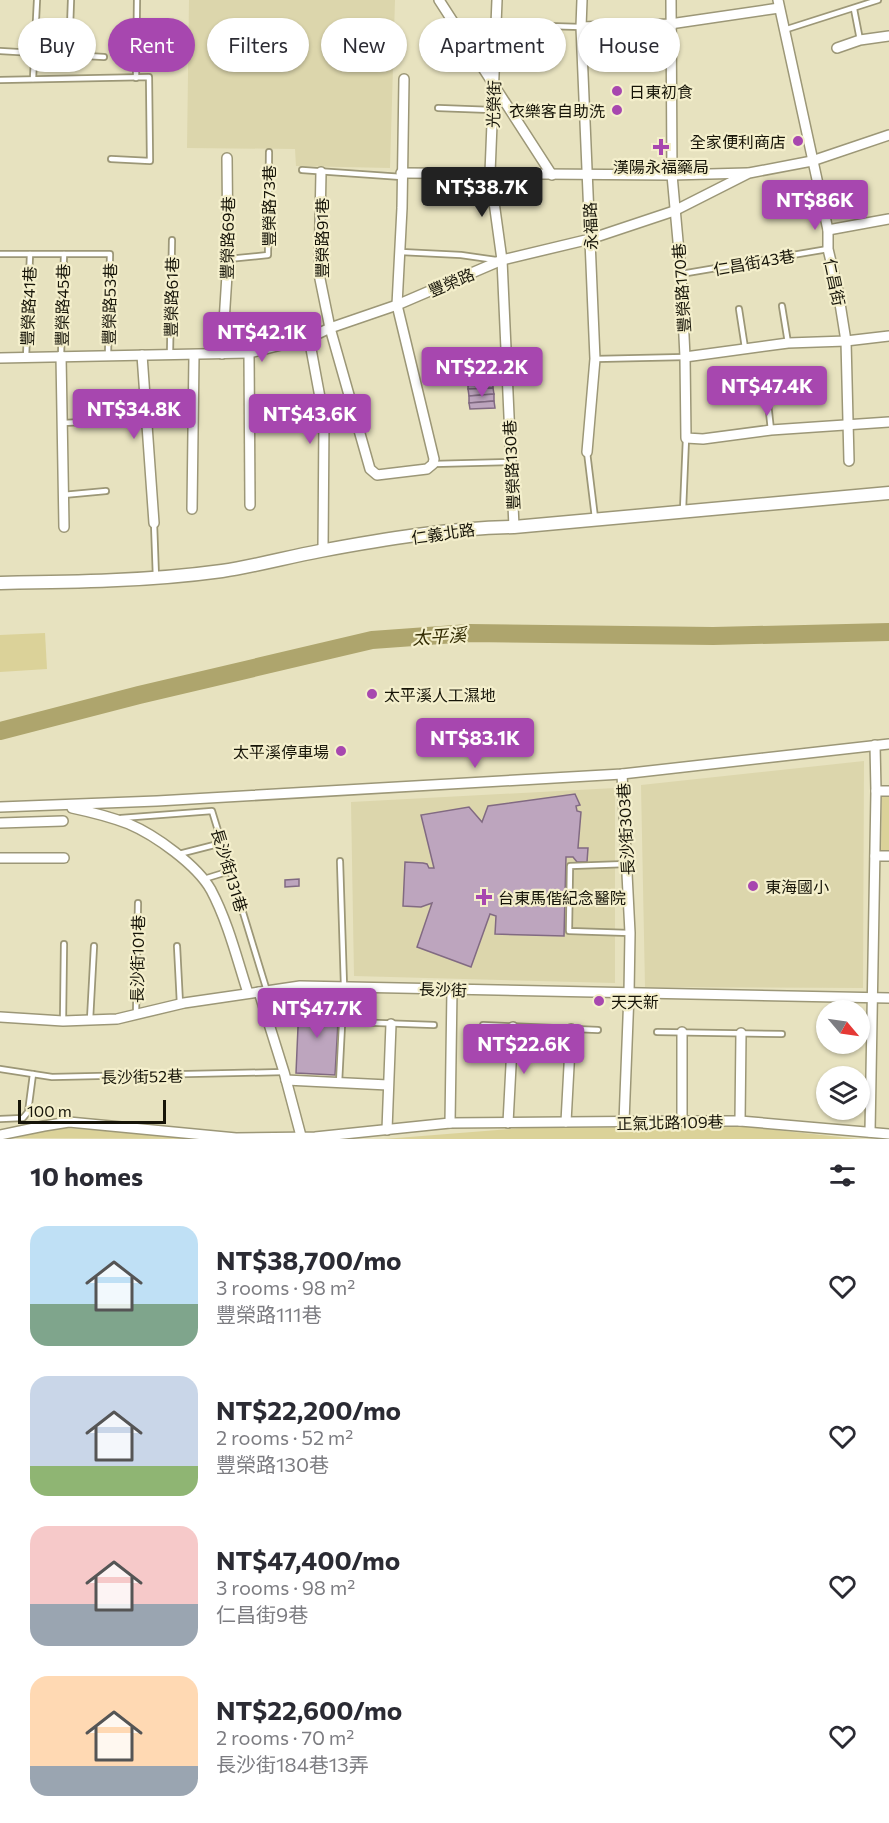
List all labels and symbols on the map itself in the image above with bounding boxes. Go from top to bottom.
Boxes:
street label: 光榮街 [483,80,503,128]
place label: 日東初食 [629,82,693,101]
marker: 日東初食 [610,84,624,98]
place label: 衣樂客自助洗 [509,101,605,120]
marker: 衣樂客自助洗 [610,103,624,117]
place label: 全家便利商店 [690,132,786,151]
marker: 全家便利商店 [791,134,805,148]
marker: 漢陽永福藥局 [654,140,668,154]
place label: 漢陽永福藥局 [613,157,709,176]
street label: 豐榮路73巷 [259,165,278,247]
pin: NT$38.7K [420,167,544,218]
pin: NT$86K [766,180,864,231]
street label: 豐榮路69巷 [217,196,237,280]
street label: 豐榮路91巷 [312,198,331,278]
street label: 永福路 [580,202,600,250]
street label: 豐榮路170巷 [668,243,694,333]
street label: 仁昌街43巷 [712,245,796,279]
street label: 豐榮路61巷 [161,257,181,337]
street label: 仁昌街 [821,257,849,307]
street label: 豐榮路45巷 [52,263,72,347]
street label: 豐榮路53巷 [99,263,119,345]
street label: 豐榮路 [425,264,477,300]
street label: 豐榮路41巷 [17,266,39,346]
pin: NT$42.1K [200,312,324,363]
pin: NT$22.2K [420,347,544,398]
pin: NT$47.4K [705,366,829,417]
pin: NT$34.8K [72,389,196,440]
pin: NT$43.6K [248,394,372,445]
street label: 豐榮路130巷 [499,419,523,511]
street label: 仁義北路 [410,519,476,547]
water label: 太平溪 [411,623,470,649]
place label: 太平溪人工濕地 [384,685,496,704]
marker: 太平溪人工濕地 [365,687,379,701]
pin: NT$83.1K [413,718,537,769]
place label: 太平溪停車場 [233,742,329,761]
marker: 太平溪停車場 [334,744,348,758]
street label: 長沙街303巷 [613,782,637,876]
street label: 長沙街131巷 [208,826,252,914]
place label: 東海國小 [765,877,829,896]
marker: 東海國小 [746,879,760,893]
marker: 台東馬偕紀念醫院 [475,888,493,906]
place label: 台東馬偕紀念醫院 [498,888,626,907]
street label: 長沙街101巷 [127,915,147,1003]
street label: 長沙街 [419,979,467,999]
pin: NT$47.7K [255,988,379,1039]
place label: 天天新 [611,992,659,1011]
marker: 天天新 [592,994,606,1008]
north arrow [816,1000,870,1054]
pin: NT$22.6K [462,1024,586,1075]
street label: 長沙街52巷 [101,1066,183,1086]
scale bar [18,1097,166,1124]
street label: 正氣北路109巷 [616,1112,724,1132]

